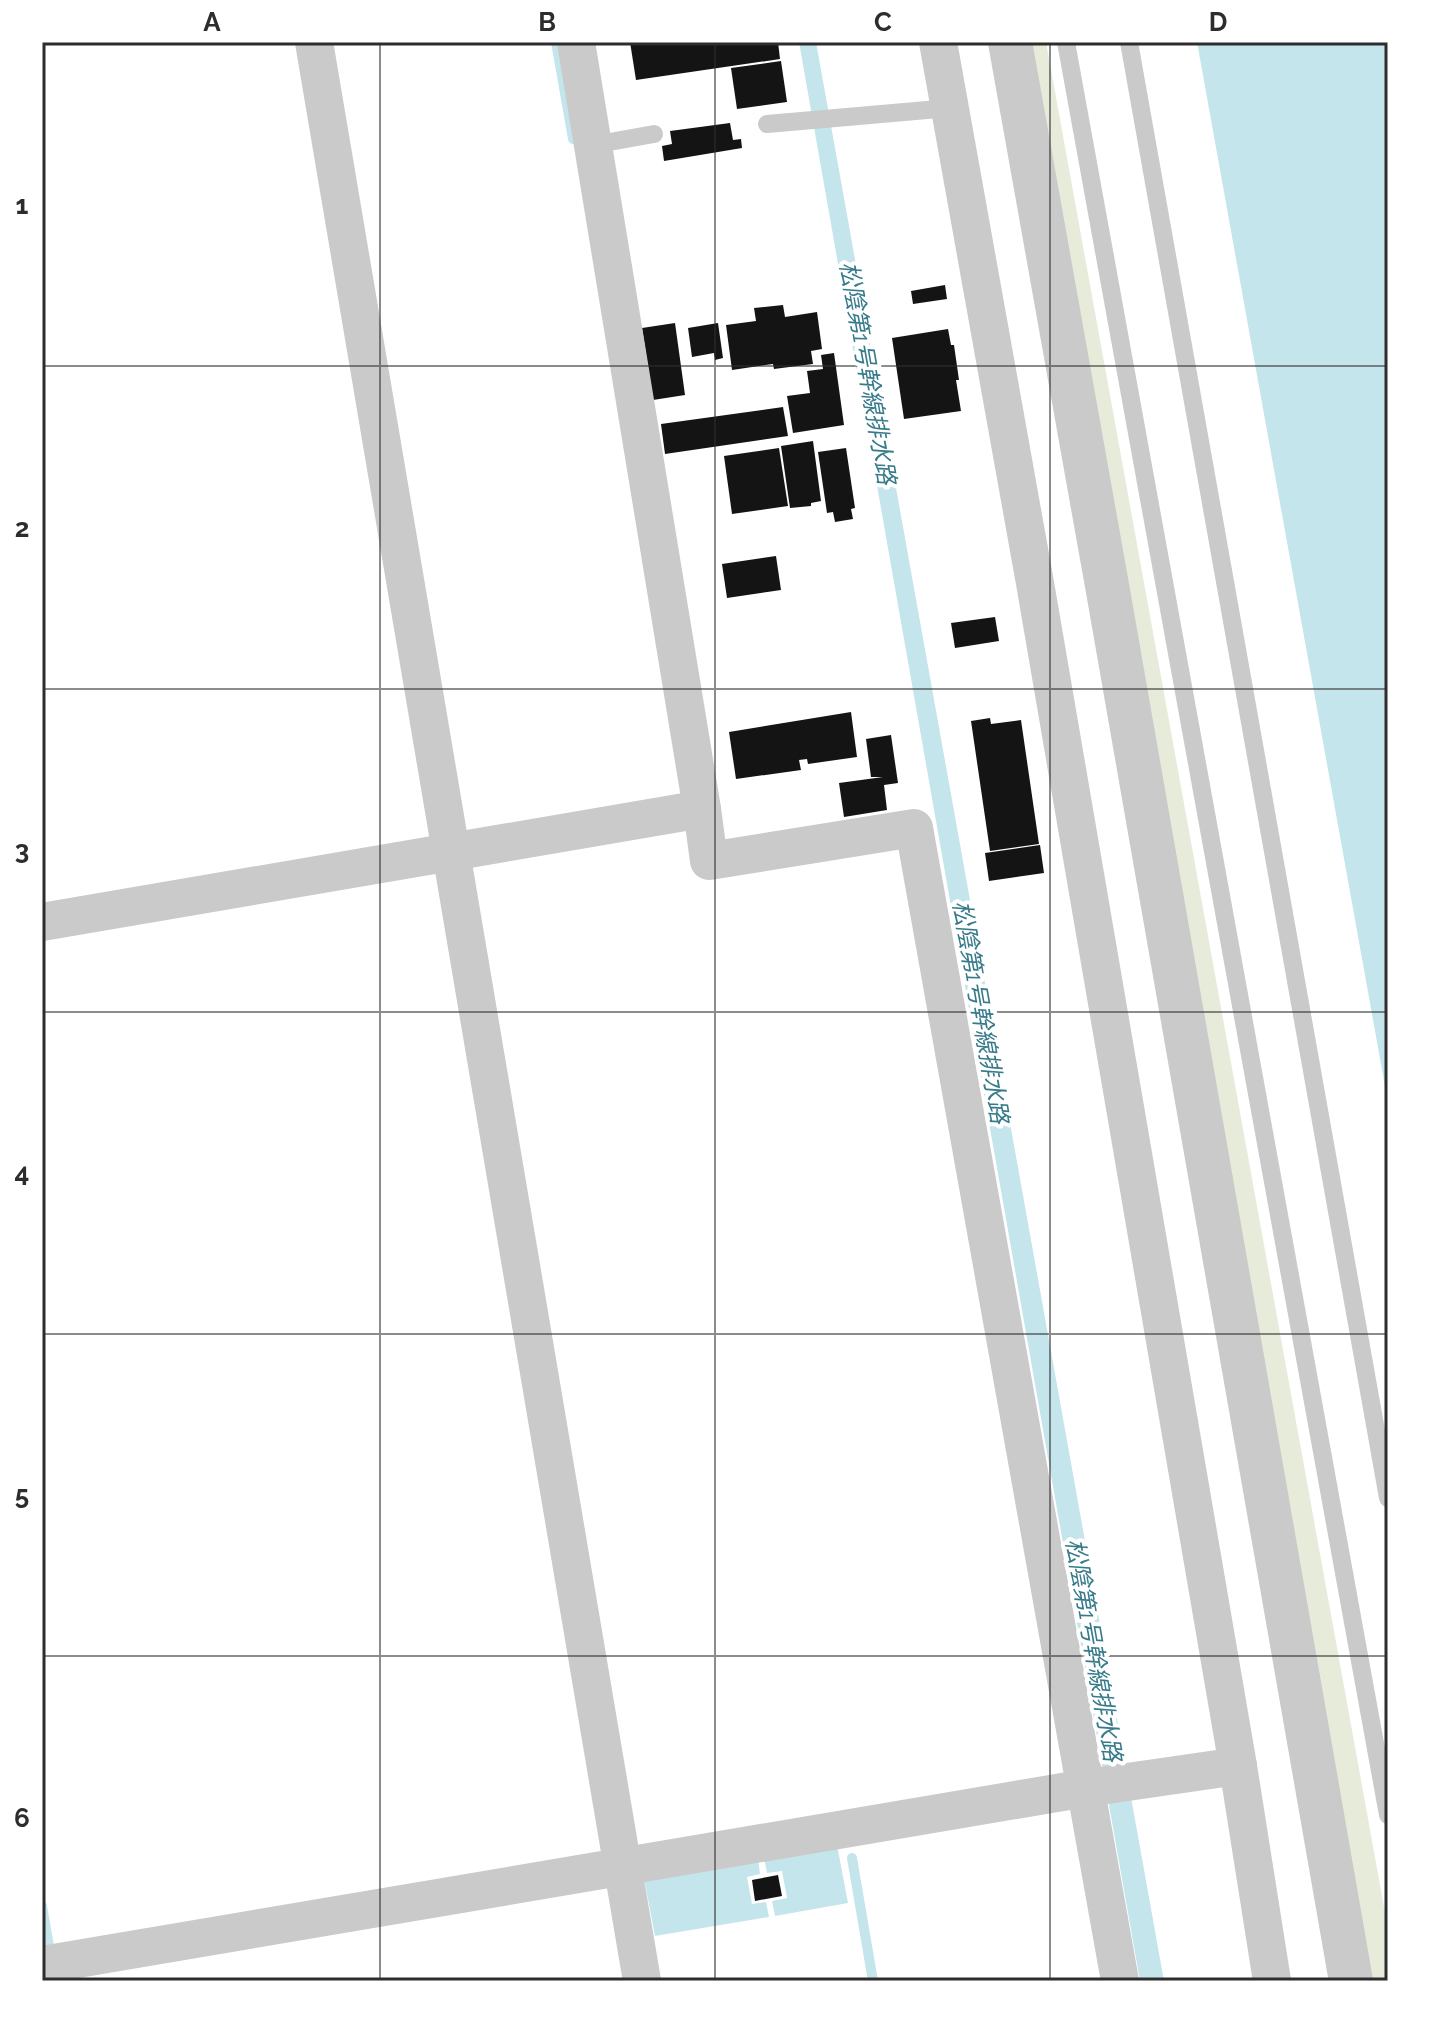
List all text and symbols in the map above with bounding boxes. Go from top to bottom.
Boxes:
text: A [203,7,221,37]
text: B [538,7,556,37]
text: C [874,7,892,37]
text: D [1209,7,1227,37]
text: 1 [16,190,29,220]
water label: 松陰第1号幹線排水路 [834,259,902,489]
text: 2 [15,513,29,543]
text: 3 [15,835,29,865]
water label: 松陰第1号幹線排水路 [947,898,1015,1128]
text: 4 [15,1158,29,1188]
text: 5 [15,1480,29,1510]
water label: 松陰第1号幹線排水路 [1060,1536,1128,1766]
text: 6 [14,1803,30,1833]

